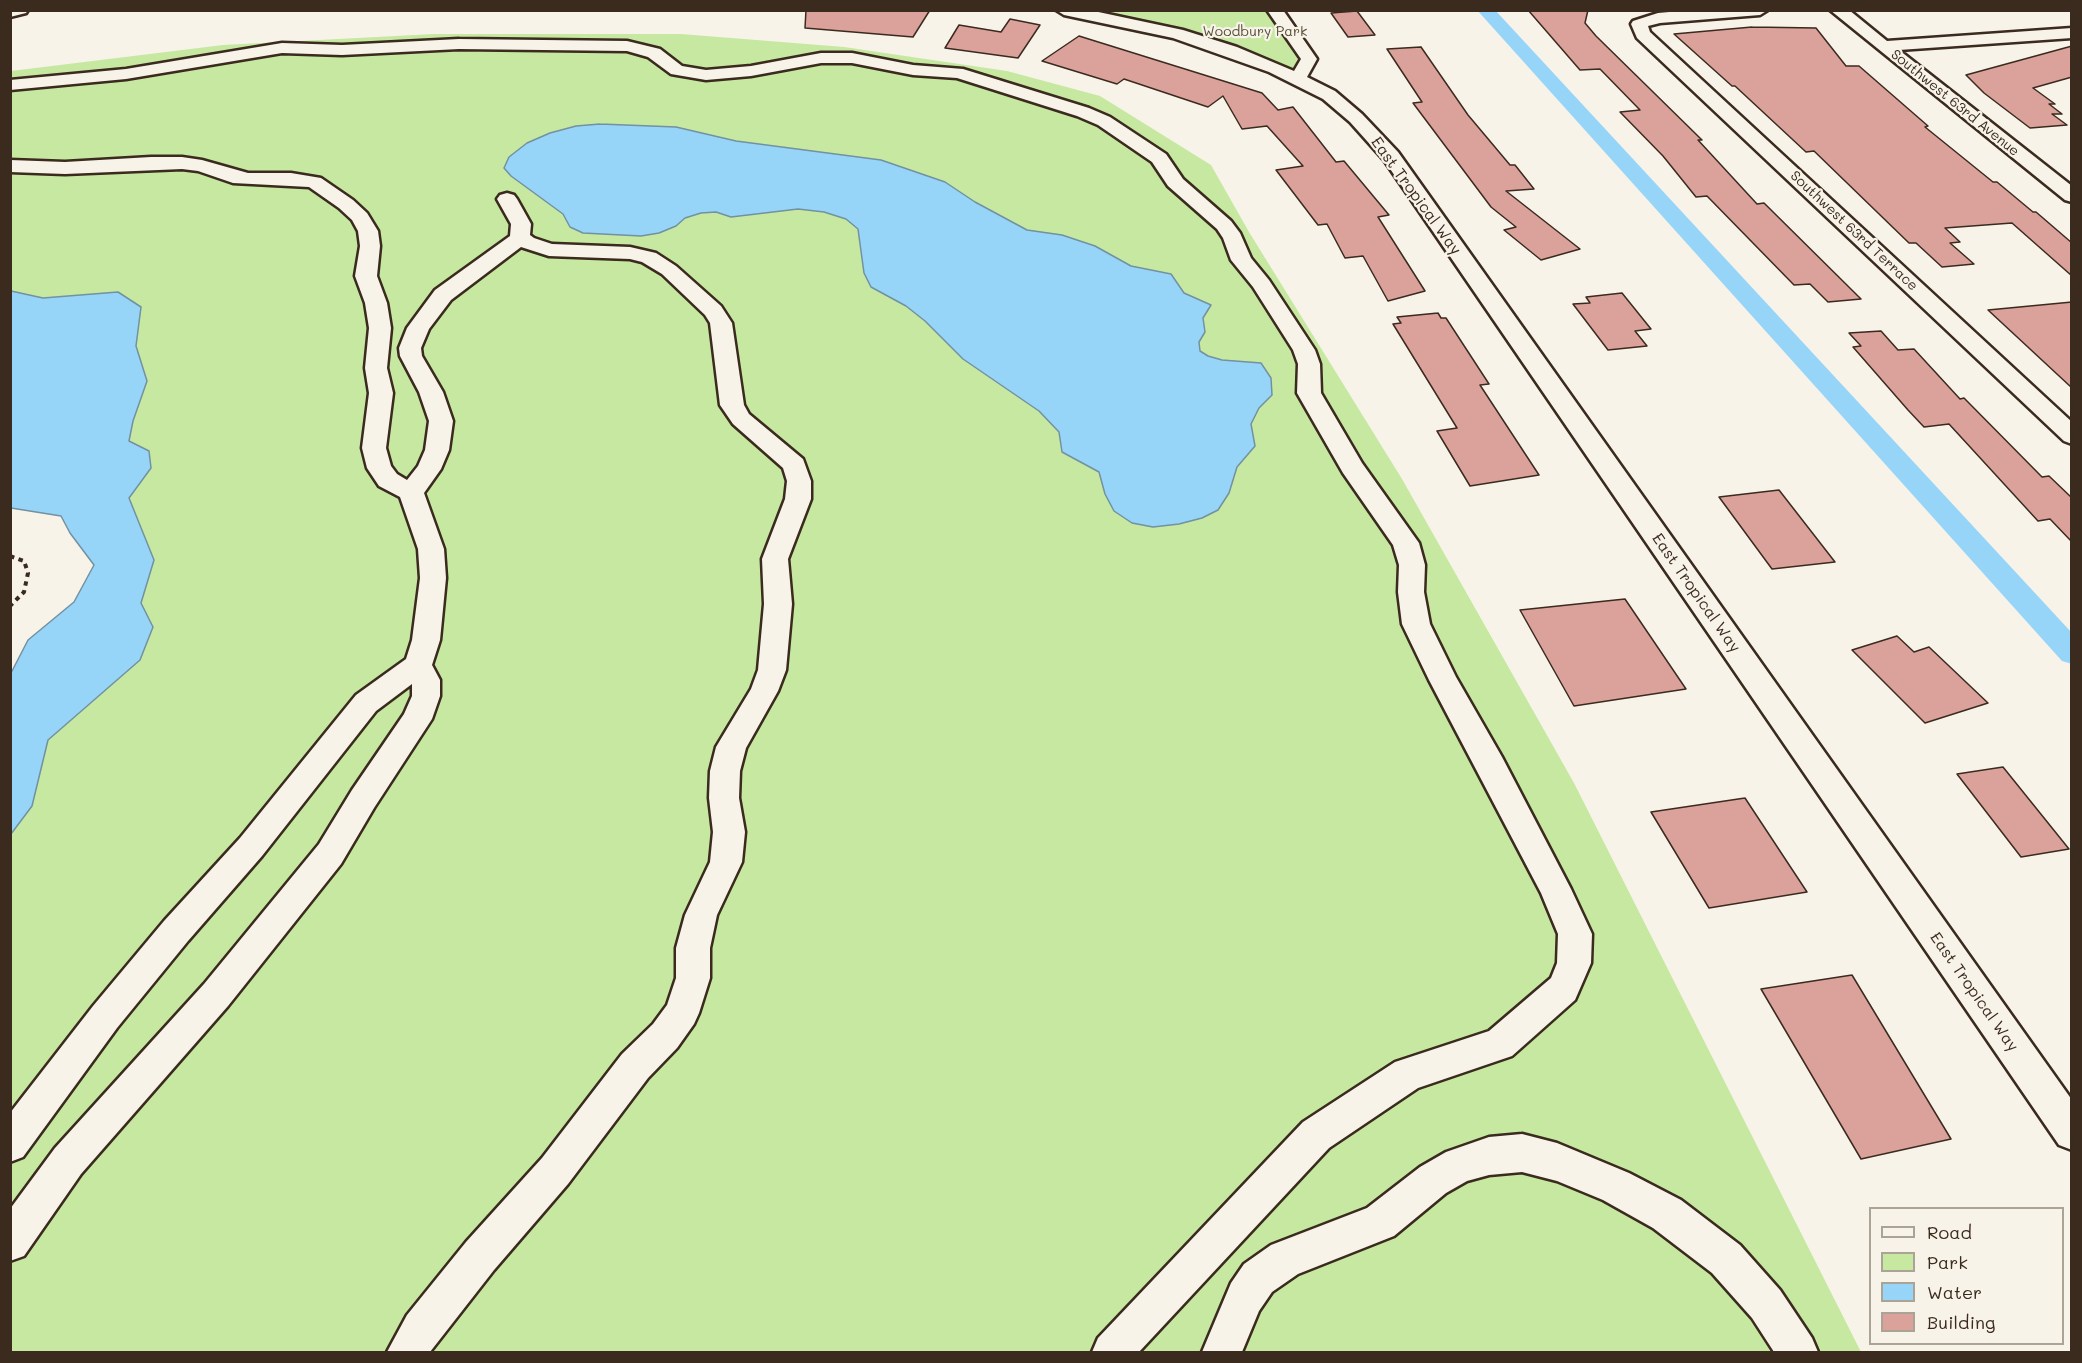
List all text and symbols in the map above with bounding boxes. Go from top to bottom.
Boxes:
park label: Woodbury Park [1203,24,1307,40]
street label: Southwest 63rd Avenue [1887,46,2023,160]
street label: East Tropical Way [1367,133,1465,259]
street label: Southwest 63rd Terrace [1787,168,1921,294]
street label: East Tropical Way [1648,530,1744,656]
street label: East Tropical Way [1926,929,2022,1055]
legend [1869,1207,2064,1345]
text: Road [1927,1220,1972,1244]
text: Park [1927,1250,1968,1274]
text: Water [1927,1280,1982,1304]
text: Building [1927,1310,1995,1334]

